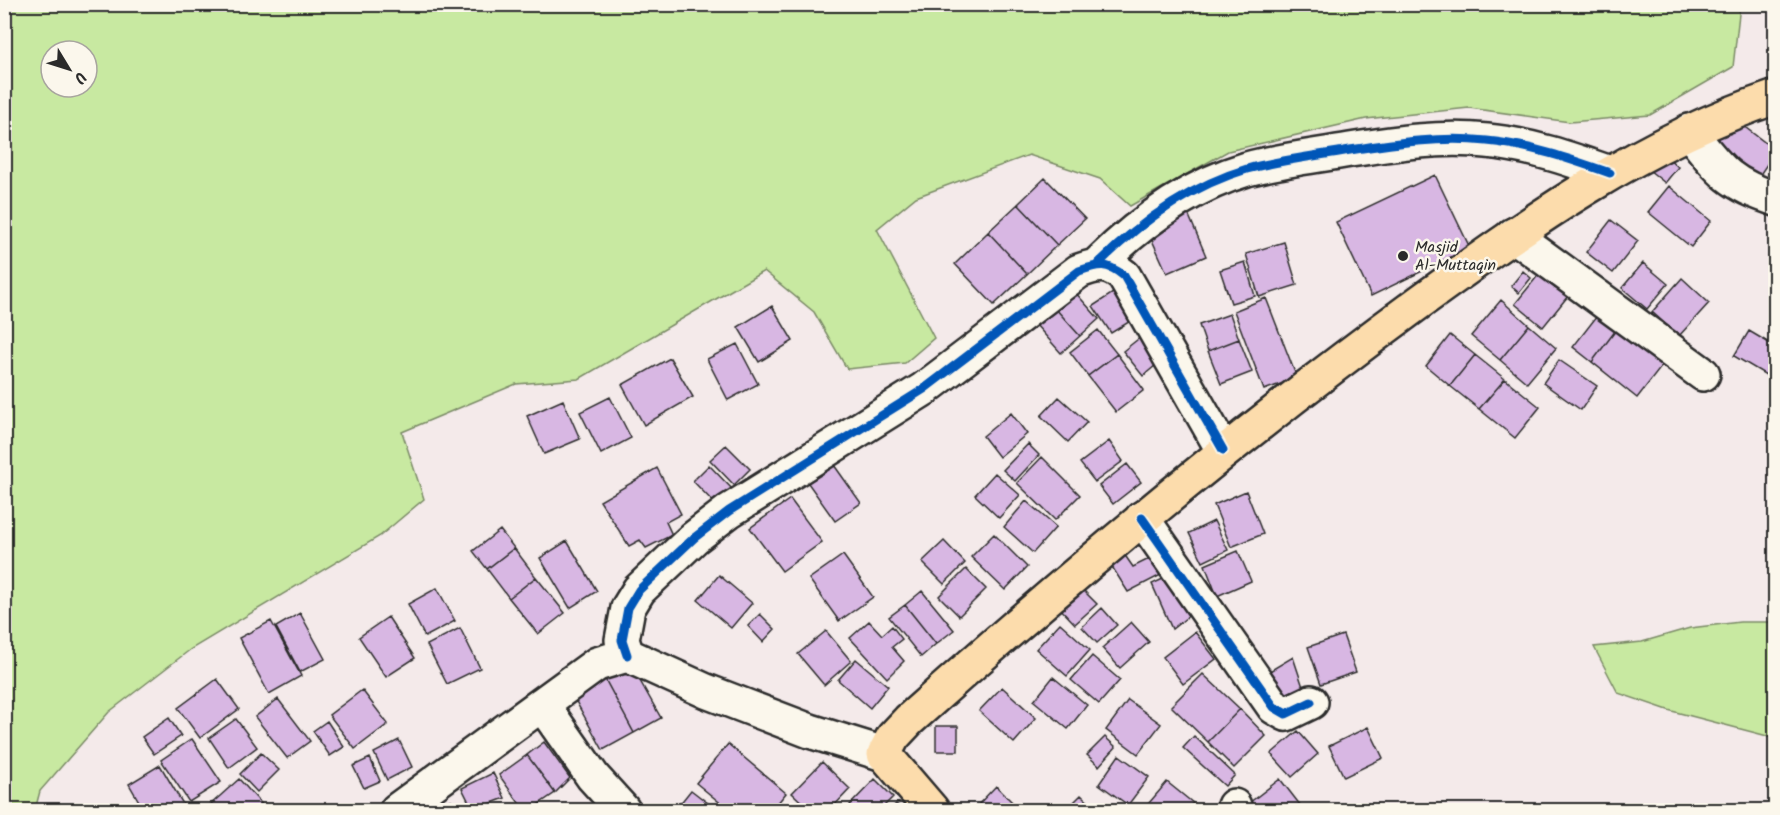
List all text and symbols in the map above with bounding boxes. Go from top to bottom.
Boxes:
north arrow [39,39,99,99]
text: U [67,66,92,89]
place label: Masjid Al-Muttaqin [1415,235,1496,278]
marker: Masjid Al-Muttaqin [1396,249,1410,263]

